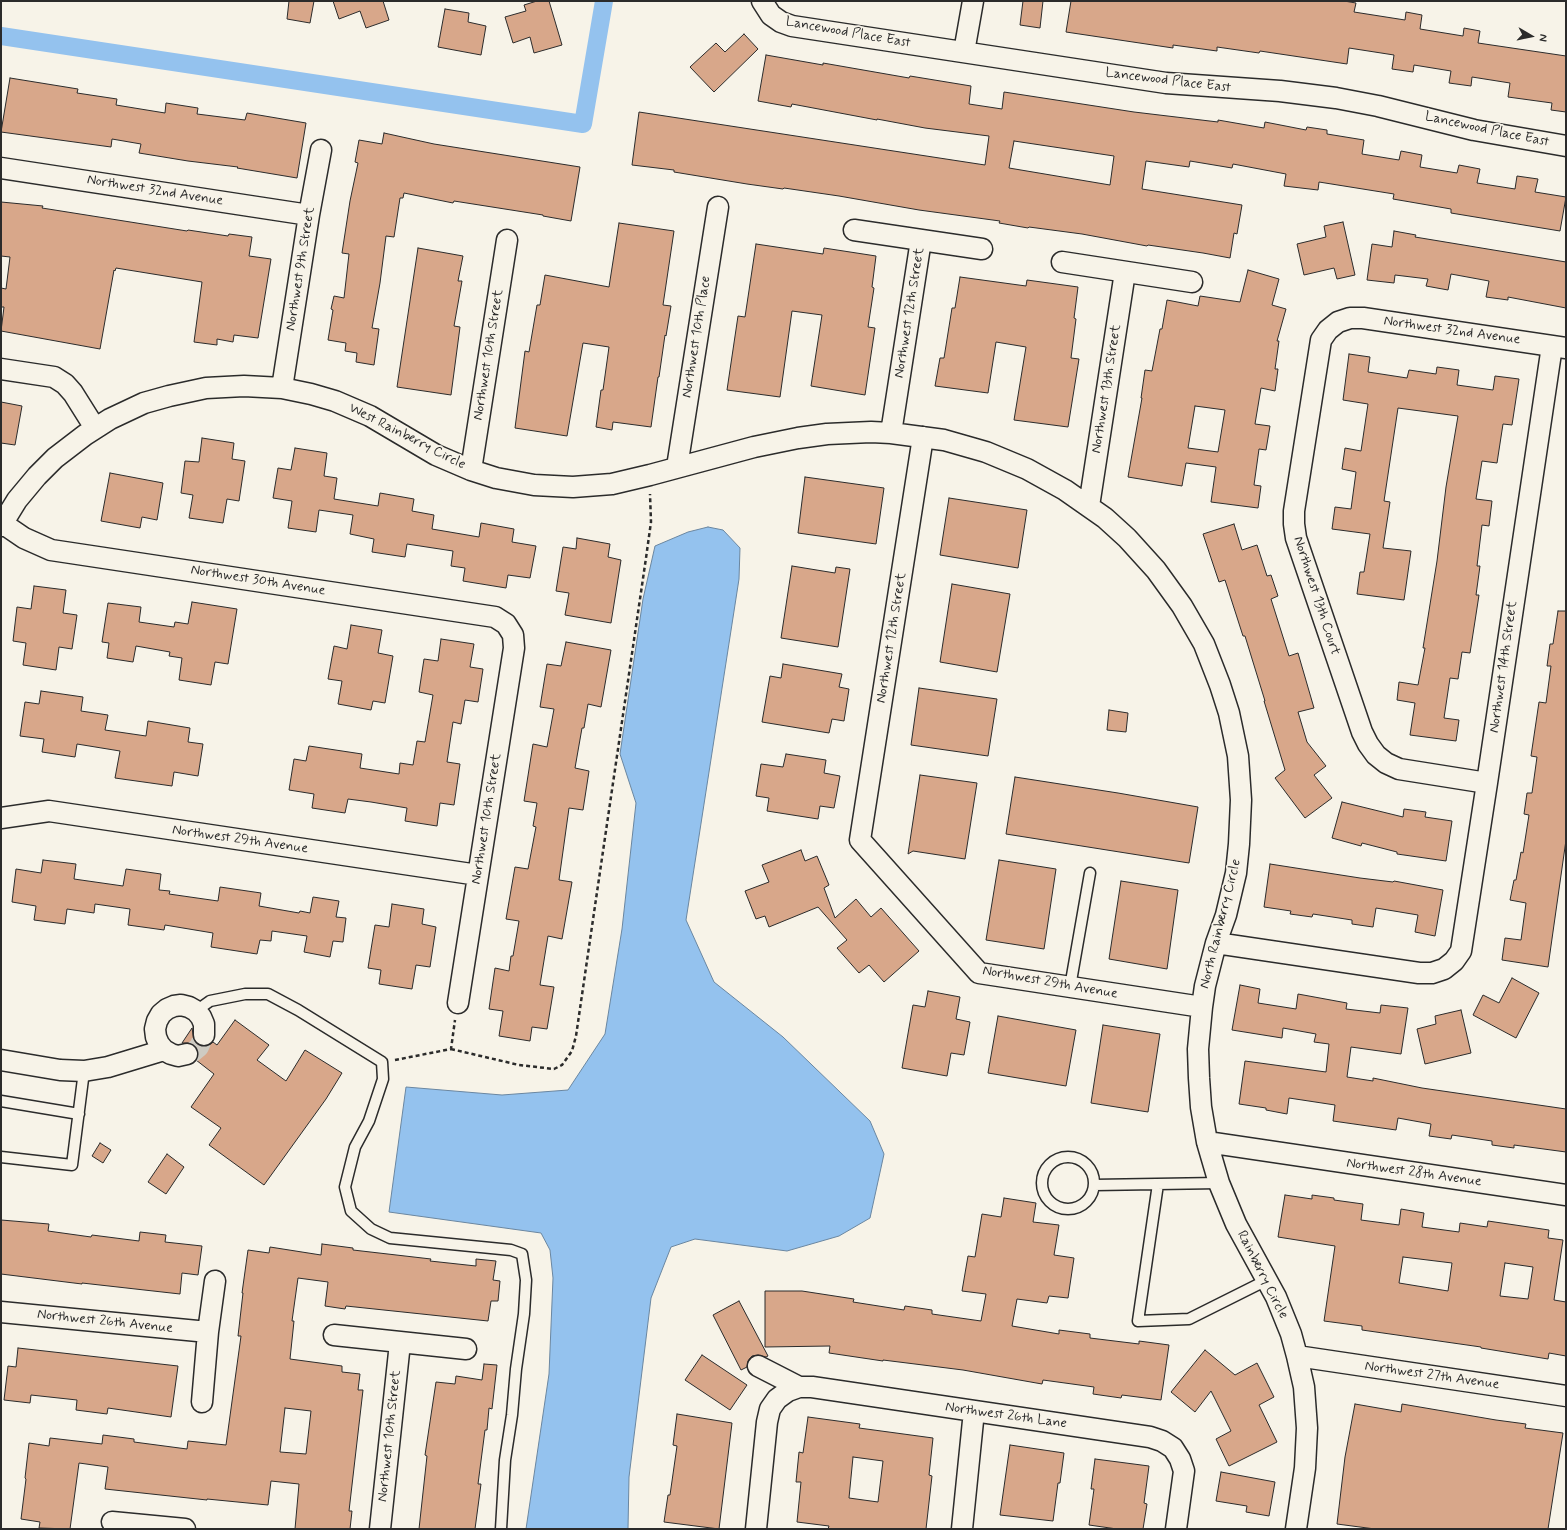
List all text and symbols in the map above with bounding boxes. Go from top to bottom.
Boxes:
street label: Lancewood Place East [784,14,912,52]
north arrow [1511,16,1551,56]
text: N [1535,33,1550,43]
street label: Lancewood Place East [1104,65,1232,97]
street label: Lancewood Place East [1423,109,1551,151]
street label: Northwest 32nd Avenue [86,172,224,210]
street label: Northwest 9th Street [283,206,319,332]
street label: Northwest 12th Street [891,247,929,379]
street label: Northwest 10th Place [679,275,715,399]
street label: Northwest 10th Street [470,288,508,422]
street label: Northwest 32nd Avenue [1383,313,1521,349]
street label: Northwest 13th Street [1089,323,1125,455]
street label: West Rainberry Circle [346,400,468,474]
street label: Northwest 13th Court [1289,534,1343,658]
street label: Northwest 30th Avenue [189,562,327,600]
street label: Northwest 12th Street [873,572,911,704]
street label: Northwest 14th Street [1486,600,1522,734]
street label: Northwest 10th Street [468,752,506,886]
street label: Northwest 29th Avenue [171,822,309,858]
street label: North Rainberry Circle [1197,858,1245,990]
street label: Northwest 29th Avenue [981,963,1119,1003]
street label: Northwest 28th Avenue [1345,1155,1483,1191]
street label: Rainberry Circle [1233,1228,1291,1322]
street label: Northwest 26th Avenue [36,1307,174,1337]
street label: Northwest 27th Avenue [1364,1358,1500,1394]
street label: Northwest 10th Street [375,1369,405,1503]
street label: Northwest 26th Lane [944,1399,1068,1433]

